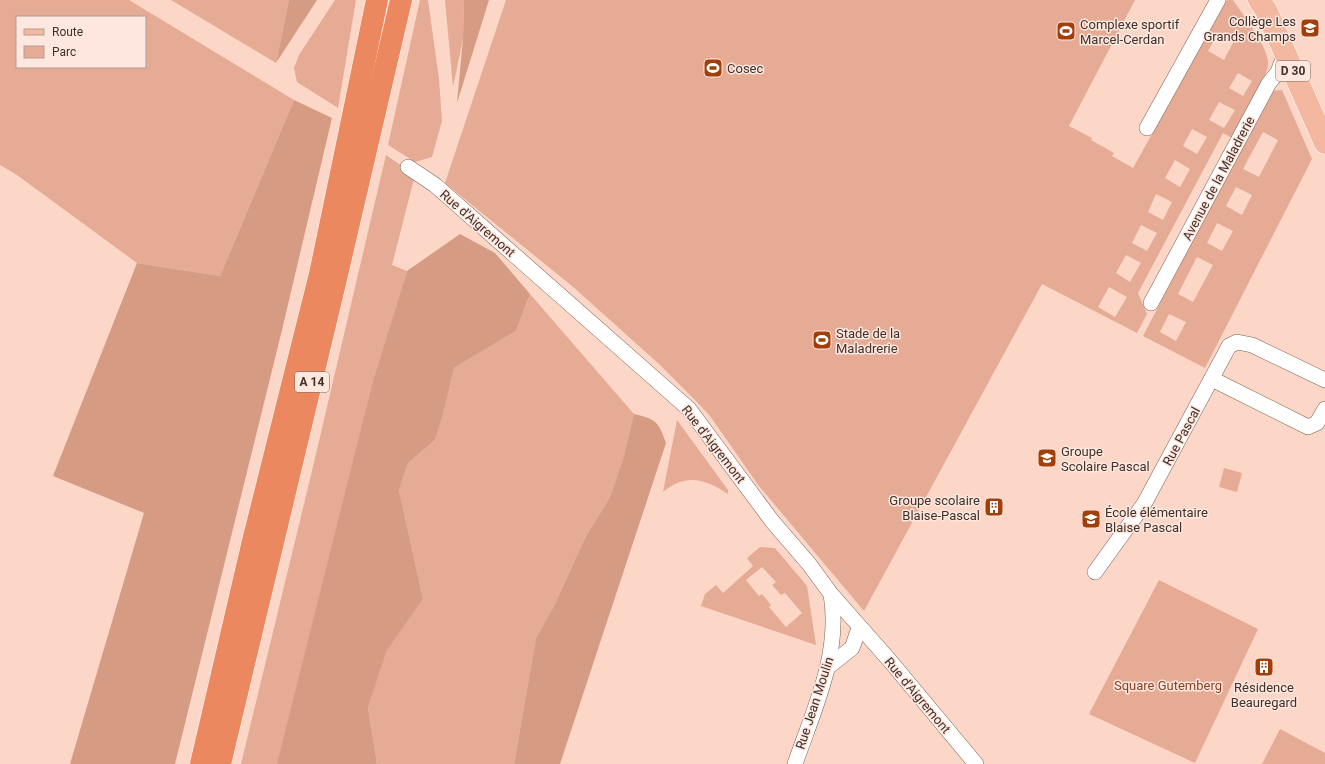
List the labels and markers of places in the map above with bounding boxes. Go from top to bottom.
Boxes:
place label: Collège Les Grands Champs [1203,14,1296,44]
place label: Complexe sportif Marcel-Cerdan [1080,17,1180,47]
school or university icon: Collège Les Grands Champs [1299,17,1321,39]
sports icon: Complexe sportif Marcel-Cerdan [1055,20,1077,42]
sports icon: Cosec [702,57,724,79]
place label: Cosec [727,61,763,76]
place label: Stade de la Maladrerie [836,326,900,356]
sports icon: Stade de la Maladrerie [811,329,833,351]
place label: Groupe Scolaire Pascal [1061,444,1150,474]
school or university icon: Groupe Scolaire Pascal [1036,447,1058,469]
place label: Groupe scolaire Blaise-Pascal [889,493,980,523]
building icon: Groupe scolaire Blaise-Pascal [983,496,1005,518]
place label: École élémentaire Blaise Pascal [1105,505,1208,535]
school or university icon: École élémentaire Blaise Pascal [1080,508,1102,530]
building icon: Résidence Beauregard [1253,656,1275,678]
place label: Résidence Beauregard [1231,680,1297,710]

